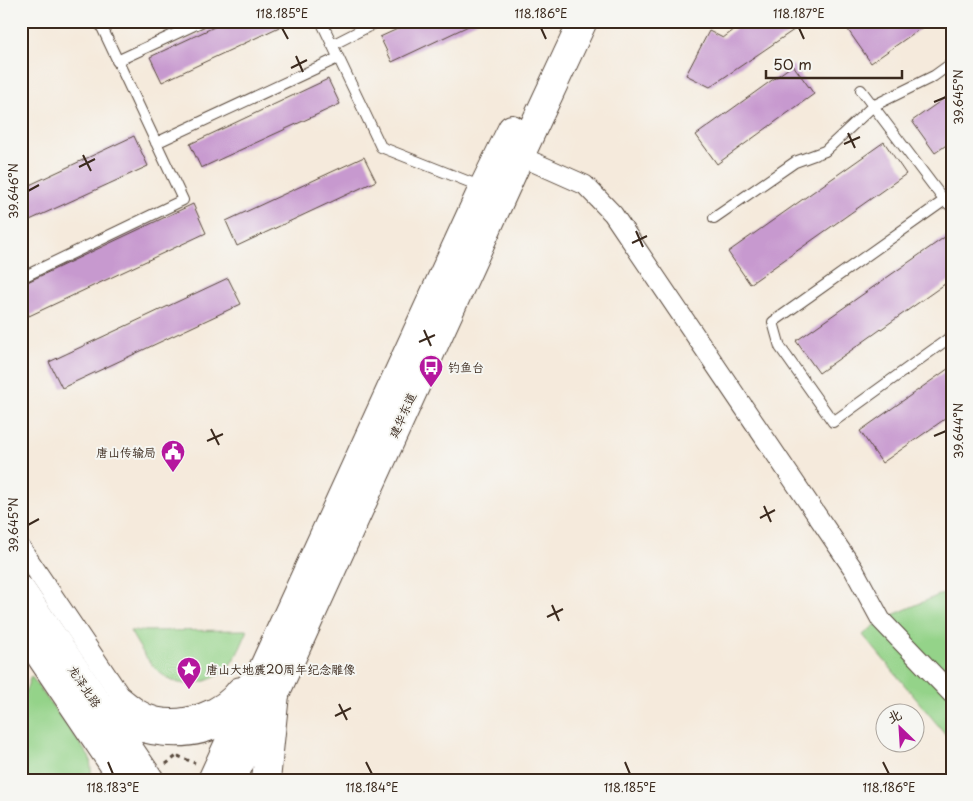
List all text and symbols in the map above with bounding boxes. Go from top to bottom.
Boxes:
text: 118.185°E [256,4,308,22]
text: 118.186°E [514,4,568,22]
text: 118.187°E [773,4,825,22]
scale bar [766,48,902,80]
text: 50 m [773,52,812,75]
text: 39.645°N [949,69,967,125]
text: 39.646°N [4,163,22,219]
bus stop icon: 钓鱼台 [418,354,444,388]
place label: 钓鱼台 [448,358,484,376]
street label: 建华东道 [384,389,420,441]
text: 39.644°N [949,403,967,459]
public building icon: 唐山传输局 [160,439,186,473]
place label: 唐山传输局 [96,443,156,461]
text: 39.645°N [4,497,22,553]
place icon: 唐山大地震20周年纪念雕像 [176,656,202,690]
place label: 唐山大地震20周年纪念雕像 [206,660,355,678]
street label: 龙泽北路 [64,661,106,711]
text: 北 [884,703,905,728]
north arrow [876,704,926,754]
text: 118.183°E [86,778,140,796]
text: 118.184°E [345,778,399,796]
text: 118.185°E [604,778,656,796]
text: 118.186°E [862,778,916,796]

